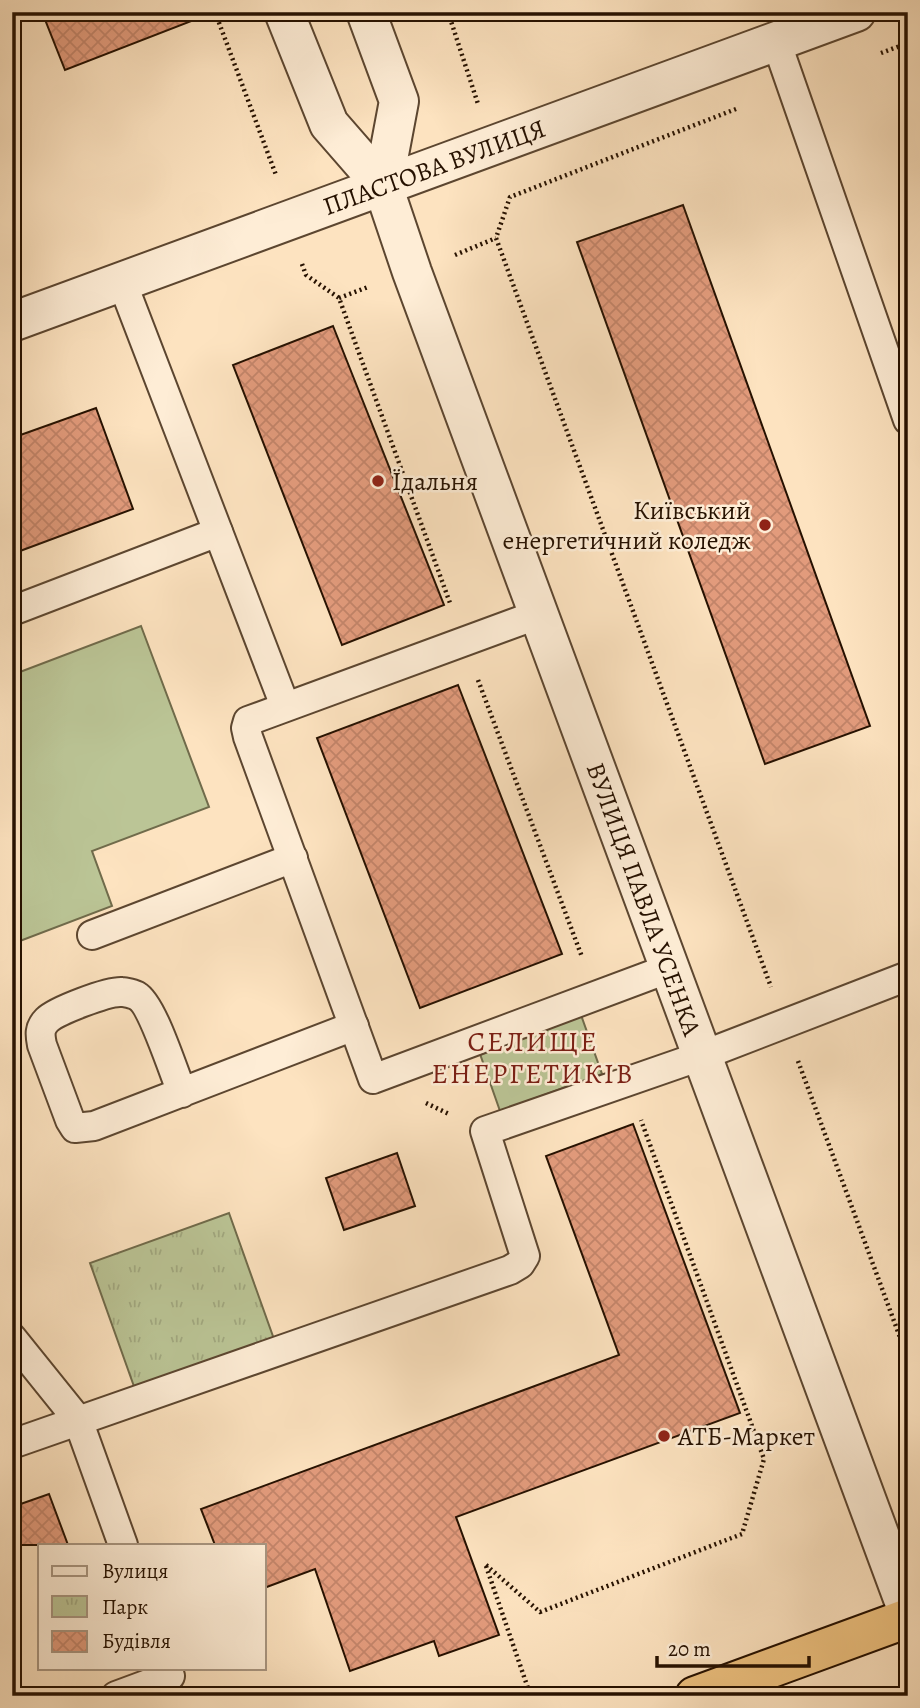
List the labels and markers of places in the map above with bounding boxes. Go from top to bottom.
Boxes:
place label: Їдальня [392,464,478,499]
marker: Їдальня [370,473,386,489]
place label: Київський енергетичний коледж [503,493,751,558]
marker: Київський енергетичний коледж [757,517,773,533]
place label: АТБ-Маркет [677,1419,816,1454]
marker: АТБ-Маркет [656,1428,672,1444]

